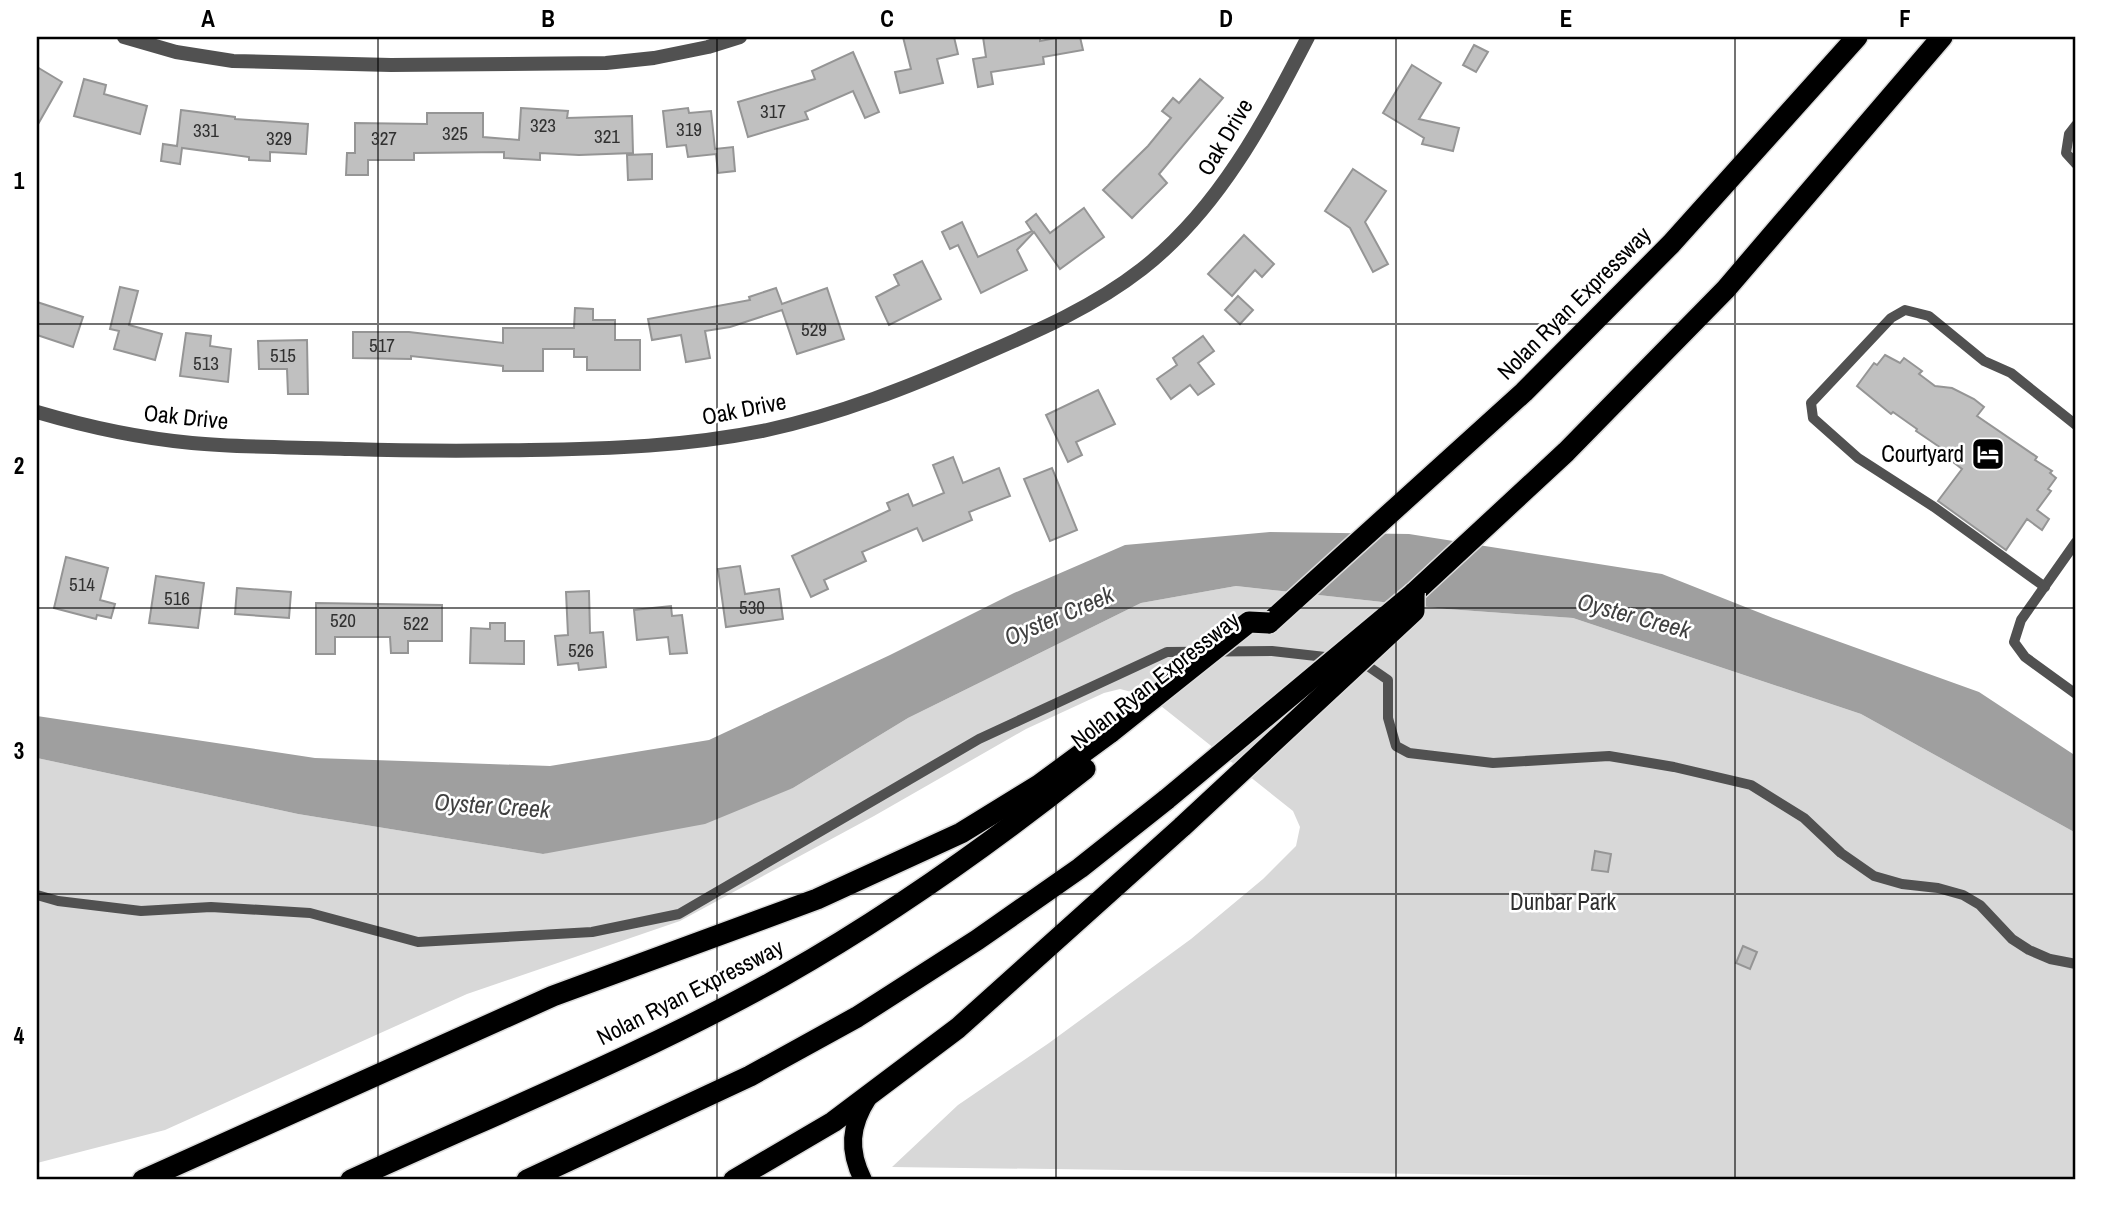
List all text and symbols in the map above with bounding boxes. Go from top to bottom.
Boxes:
text: A [201,3,215,34]
text: B [541,3,555,34]
text: C [880,3,894,34]
text: D [1219,3,1233,34]
text: E [1560,3,1572,34]
text: F [1899,3,1911,34]
street label: Oak Drive [1189,92,1260,181]
house number: 317 [760,98,786,124]
house number: 323 [530,112,556,138]
house number: 319 [676,116,702,142]
house number: 331 [193,117,219,143]
house number: 325 [442,120,468,146]
house number: 321 [594,123,620,149]
house number: 329 [266,125,292,151]
house number: 327 [371,125,397,151]
text: 1 [14,165,25,196]
street label: Nolan Ryan Expressway [1490,219,1658,386]
house number: 529 [801,316,827,342]
house number: 517 [369,332,395,358]
house number: 515 [270,342,296,368]
house number: 513 [193,350,219,376]
street label: Oak Drive [699,385,789,432]
street label: Oak Drive [142,397,230,436]
hotel icon: Courtyard [1969,435,2007,473]
place label: Courtyard [1881,438,1964,469]
text: 2 [14,450,24,481]
house number: 514 [69,571,95,597]
water label: Oyster Creek [999,577,1119,652]
house number: 516 [164,585,190,611]
water label: Oyster Creek [1574,585,1696,646]
house number: 530 [739,594,765,620]
street label: Nolan Ryan Expressway [1064,604,1246,755]
house number: 520 [330,607,356,633]
house number: 522 [403,610,429,636]
house number: 526 [568,637,594,663]
text: 3 [14,735,24,766]
water label: Oyster Creek [433,785,552,825]
park label: Dunbar Park [1510,886,1617,917]
street label: Nolan Ryan Expressway [591,931,789,1052]
text: 4 [14,1020,25,1051]

